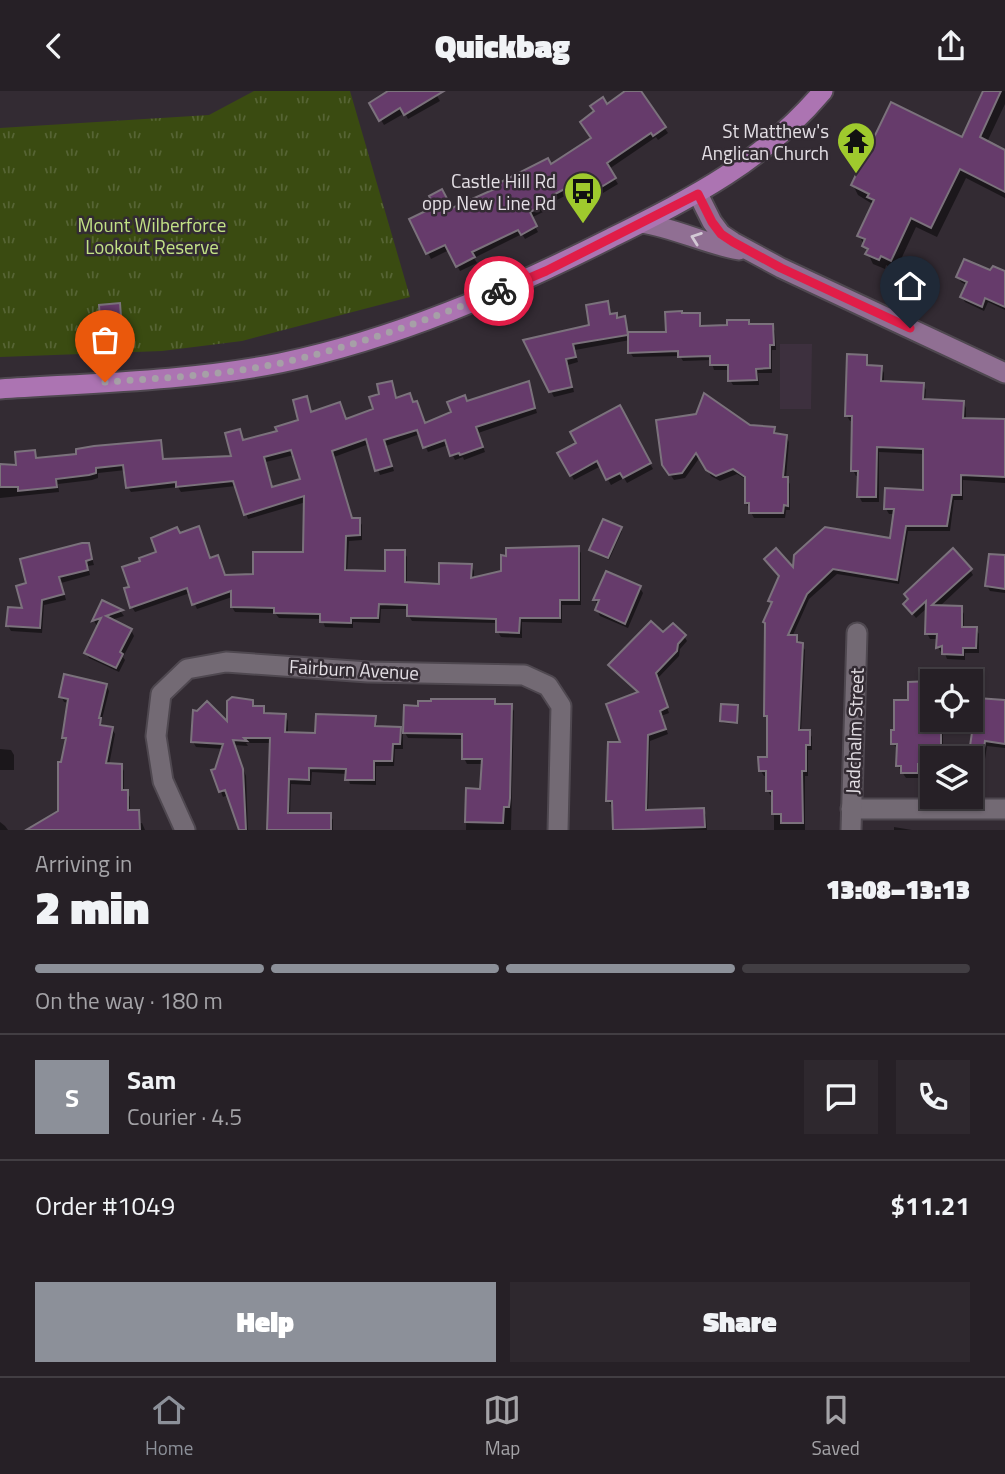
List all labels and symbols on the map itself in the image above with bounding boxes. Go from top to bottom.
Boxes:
place label: St Matthew's Anglican Church [701,116,829,167]
temple icon: St Matthew's Anglican Church [835,120,877,175]
place label: Castle Hill Rd opp New Line Rd [422,166,556,217]
bus stop icon: Castle Hill Rd opp New Line Rd [562,170,604,225]
park label: Mount Wilberforce Lookout Reserve [78,210,226,261]
one-way arrow [690,233,702,247]
courier [464,256,534,326]
pin [880,256,940,328]
pin [75,310,135,382]
street label: Fairburn Avenue [288,651,420,687]
street label: Jadchalm Street [837,667,871,795]

